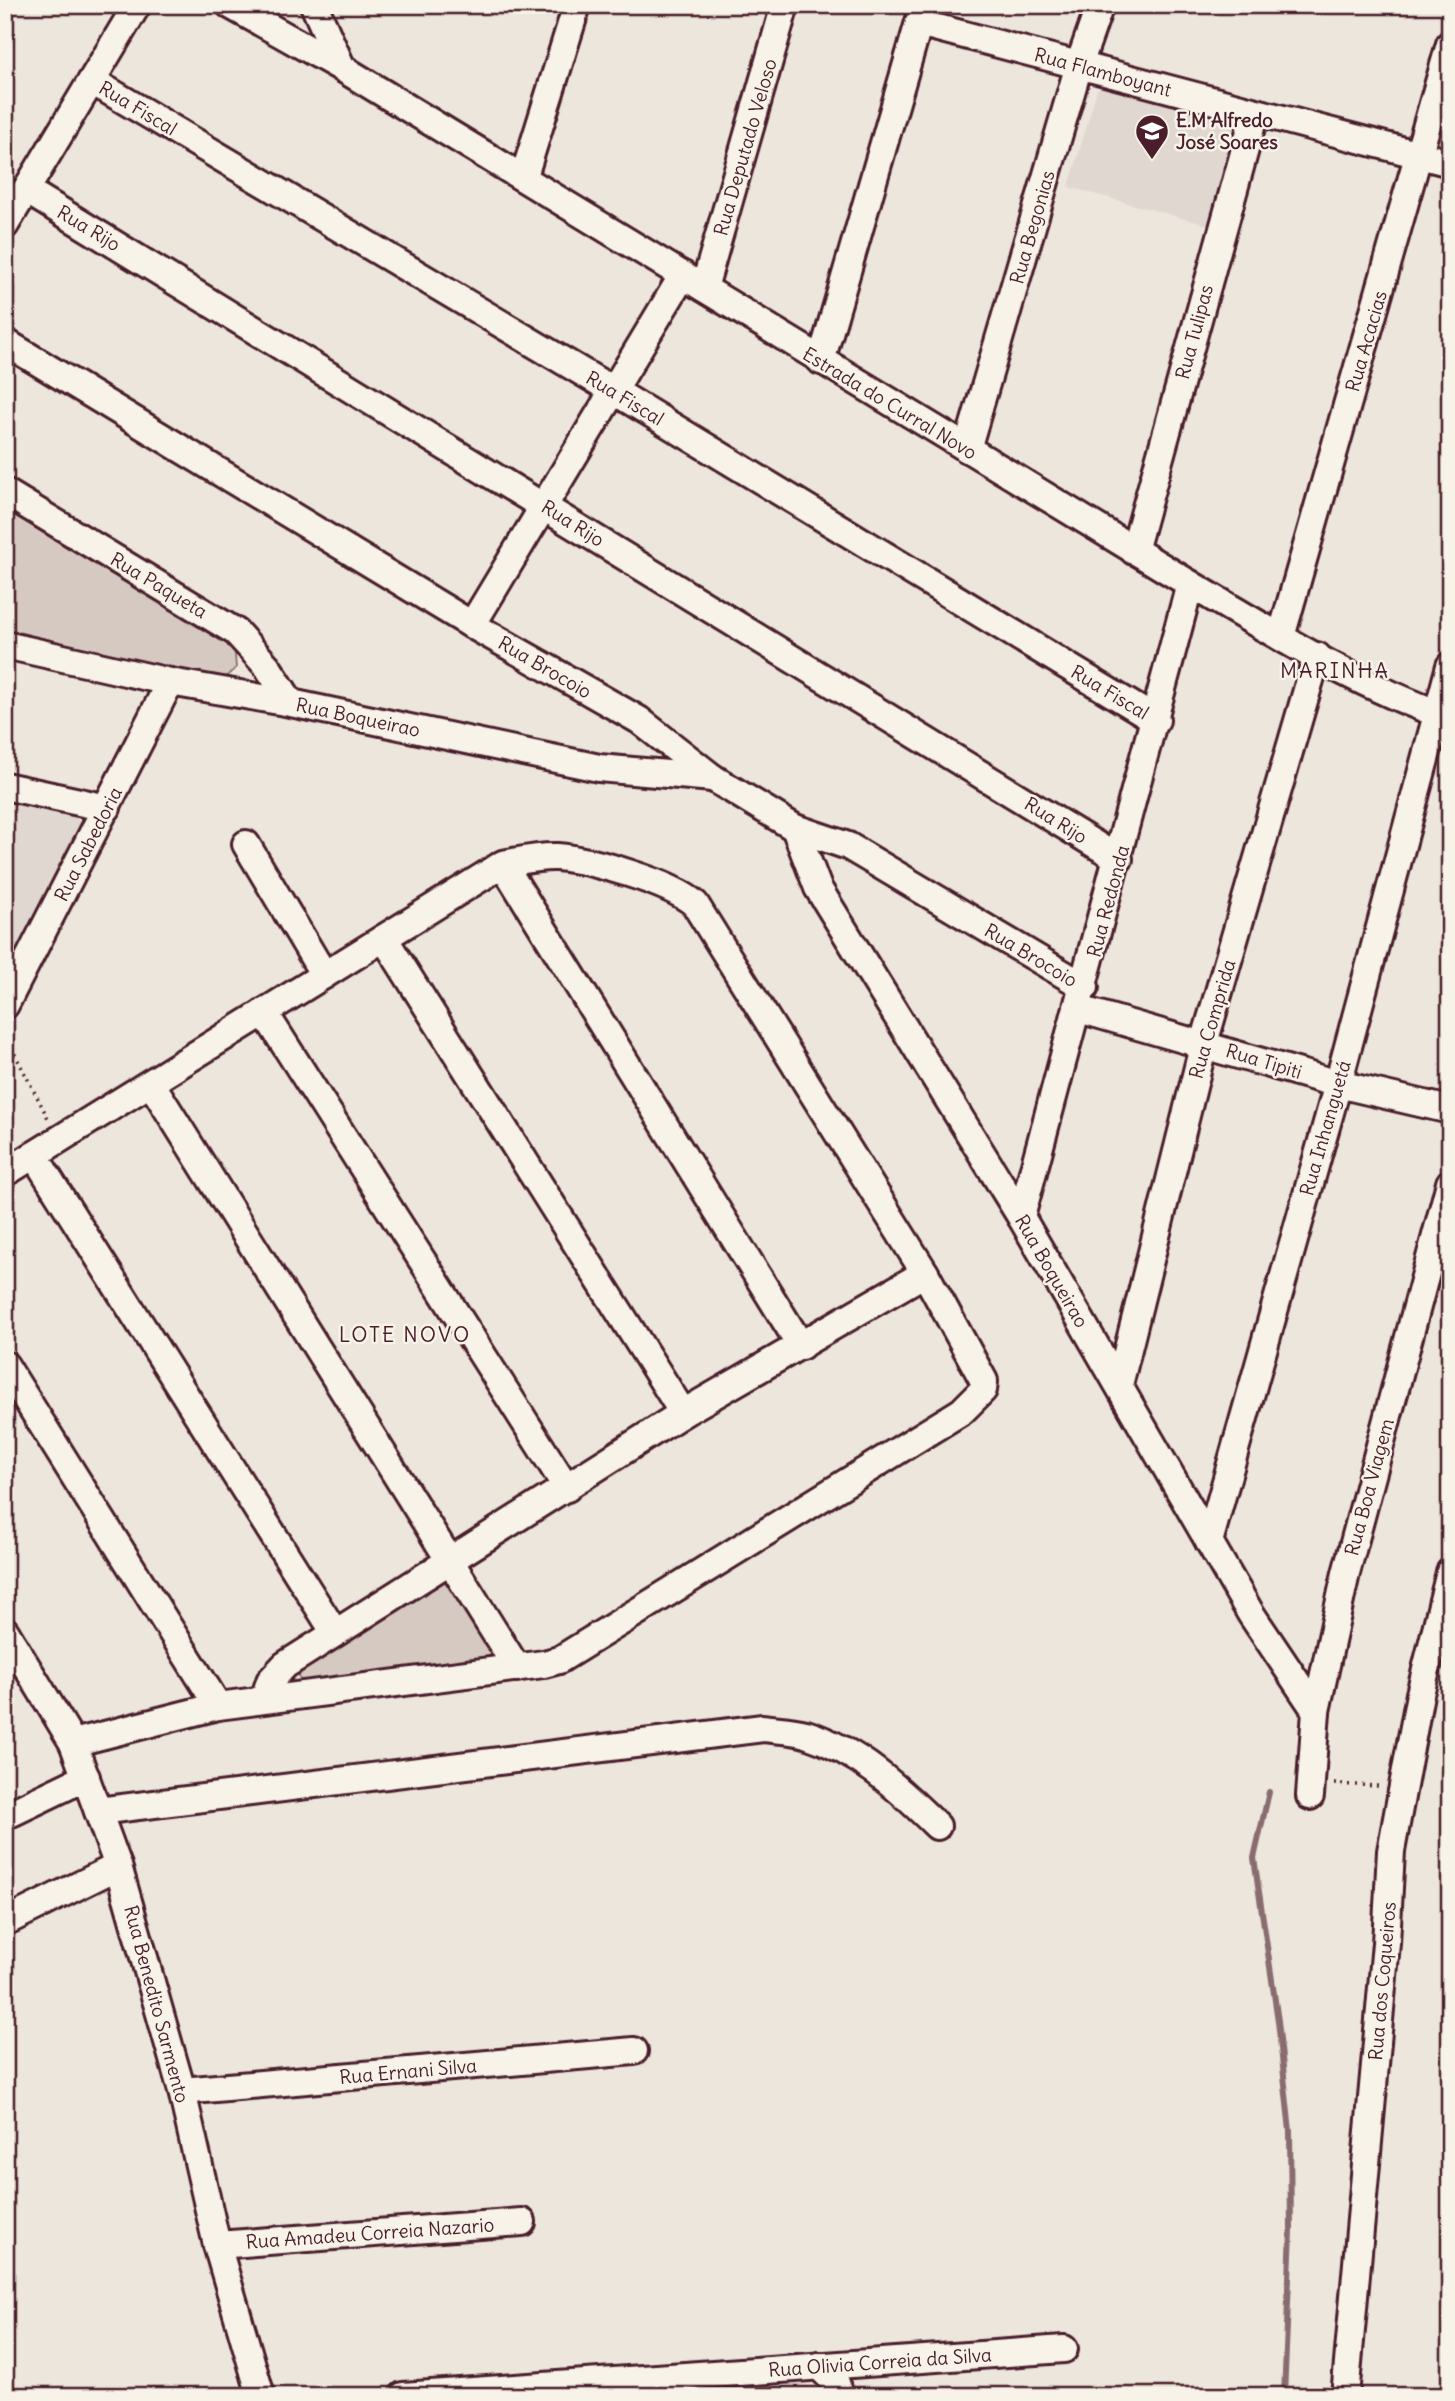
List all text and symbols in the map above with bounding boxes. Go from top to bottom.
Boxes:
street label: Rua Flamboyant [1032,42,1174,102]
street label: Rua Deputado Veloso [708,56,782,238]
street label: Rua Fiscal [95,75,181,141]
place label: E.M Alfredo José Soares [1176,108,1278,154]
school or university icon: E.M Alfredo José Soares [1133,112,1171,161]
street label: Rua Begonias [1004,167,1060,287]
street label: Rua Rijo [53,200,125,256]
street label: Rua Tulipas [1170,282,1218,382]
street label: Rua Acacias [1340,288,1392,394]
street label: Estrada do Curral Novo [798,341,982,465]
street label: Rua Fiscal [582,365,668,431]
street label: Rua Rijo [537,494,609,552]
street label: Rua Paqueta [106,547,212,623]
street label: Rua Brocoio [494,631,596,703]
district label: MARINHA [1280,657,1390,684]
street label: Rua Fiscal [1067,659,1153,725]
street label: Rua Boqueirao [294,692,422,742]
street label: Rua Sabedoria [49,783,127,905]
street label: Rua Rijo [1020,791,1092,849]
street label: Rua Redonda [1082,842,1135,960]
street label: Rua Brocoio [980,918,1082,992]
street label: Rua Comprida [1184,956,1241,1081]
street label: Rua Tipiti [1223,1038,1305,1084]
street label: Rua Inhanguetá [1294,1058,1356,1198]
street label: Rua Boqueirao [1010,1210,1094,1332]
district label: LOTE NOVO [339,1321,471,1348]
street label: Rua Boa Viagem [1339,1416,1399,1558]
street label: Rua dos Coqueiros [1363,1901,1401,2061]
street label: Rua Benedito Sarmento [119,1903,195,2105]
street label: Rua Ernani Silva [338,2053,478,2089]
street label: Rua Amadeu Correia Nazario [245,2212,495,2254]
street label: Rua Olivia Correia da Silva [768,2342,993,2382]

